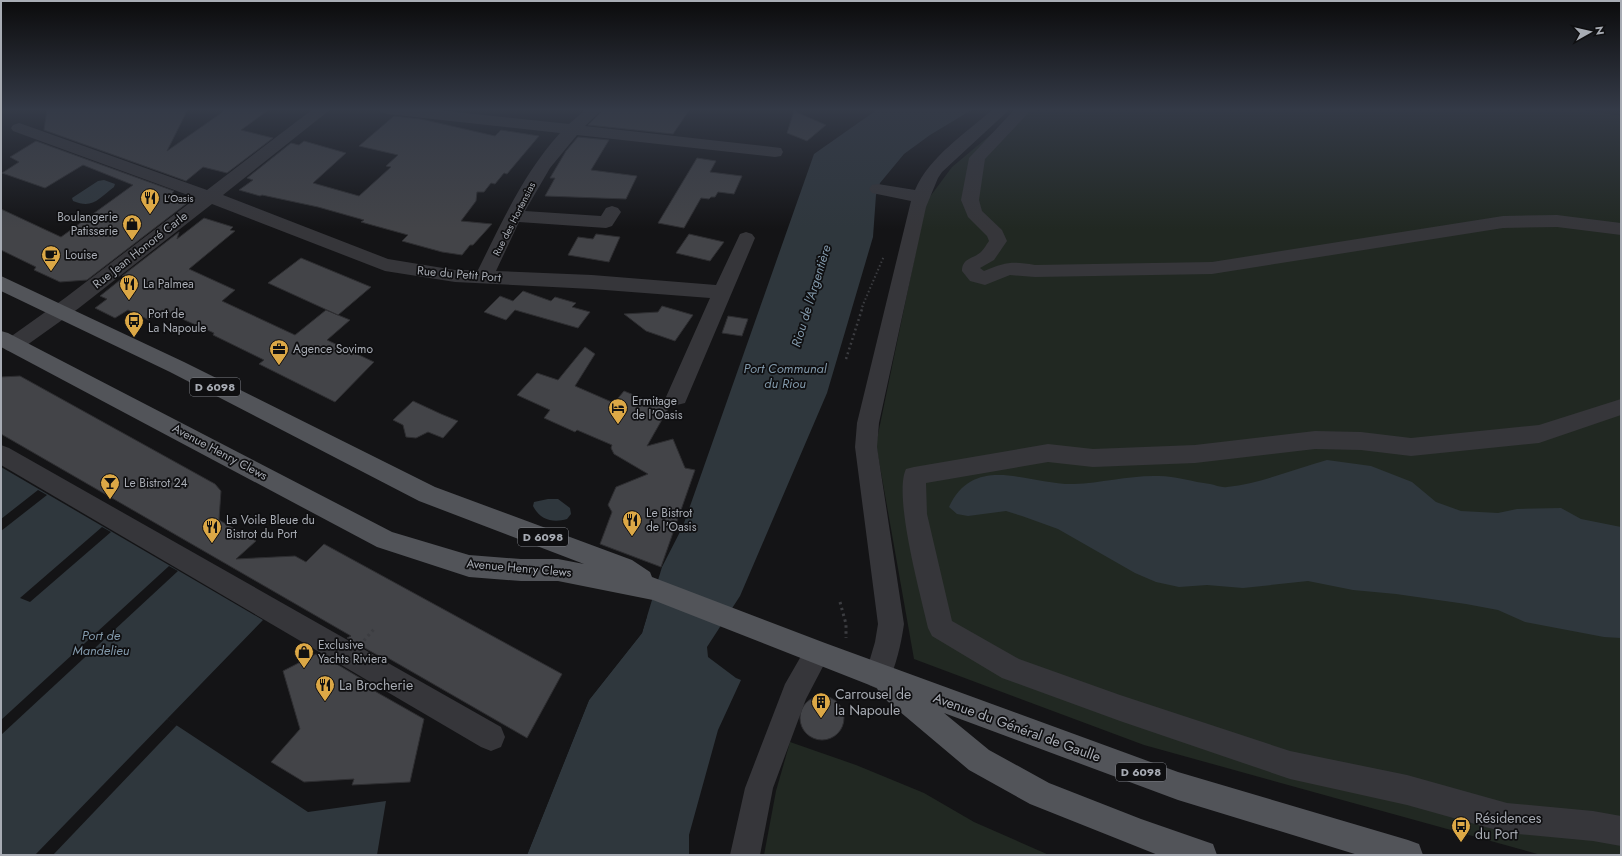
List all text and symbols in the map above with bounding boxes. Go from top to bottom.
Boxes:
north arrow [1570,12,1610,52]
text: N [1591,25,1608,36]
street label: Rue des Hortensias [489,179,539,259]
restaurant icon: L'Oasis [139,187,161,215]
place label: L'Oasis [164,191,194,206]
street label: Rue Jean Honoré Carle [89,207,191,293]
place label: Boulangerie Patisserie [57,208,118,240]
shop icon: Boulangerie Patisserie [121,213,143,241]
water label: Riou de l'Argentière [786,242,836,350]
cafe icon: Louise [40,244,62,272]
place label: Louise [65,246,97,264]
street label: Rue du Petit Port [416,261,502,287]
restaurant icon: La Palmea [118,273,140,301]
place label: La Palmea [143,275,194,293]
place label: Port de La Napoule [148,305,206,337]
bus stop icon: Port de La Napoule [123,310,145,338]
office icon: Agence Sovimo [268,338,290,366]
place label: Agence Sovimo [293,340,373,358]
water label: Port Communal du Riou [743,359,828,393]
road number: D 6098 [190,378,240,396]
place label: Ermitage de l'Oasis [632,392,683,424]
hotel icon: Ermitage de l'Oasis [607,397,629,425]
street label: Avenue Henry Clews [169,419,271,485]
bar icon: Le Bistrot 24 [99,472,121,500]
place label: Le Bistrot 24 [124,474,188,492]
place label: Le Bistrot de l'Oasis [646,504,697,536]
restaurant icon: Le Bistrot de l'Oasis [621,509,643,537]
place label: La Voile Bleue du Bistrot du Port [226,511,315,543]
restaurant icon: La Voile Bleue du Bistrot du Port [201,516,223,544]
road number: D 6098 [518,528,568,546]
street label: Avenue Henry Clews [466,554,572,582]
water label: Port de Mandelieu [72,626,130,660]
place label: Exclusive Yachts Riviera [318,636,387,668]
shop icon: Exclusive Yachts Riviera [293,641,315,669]
restaurant icon: La Brocherie [314,674,336,702]
place label: La Brocherie [339,675,413,695]
place label: Carrousel de la Napoule [835,684,911,720]
street label: Avenue du Général de Gaulle [930,687,1104,767]
building icon: Carrousel de la Napoule [810,691,832,719]
road number: D 6098 [1116,763,1166,781]
place label: Résidences du Port [1475,808,1542,844]
bus stop icon: Résidences du Port [1450,815,1472,843]

